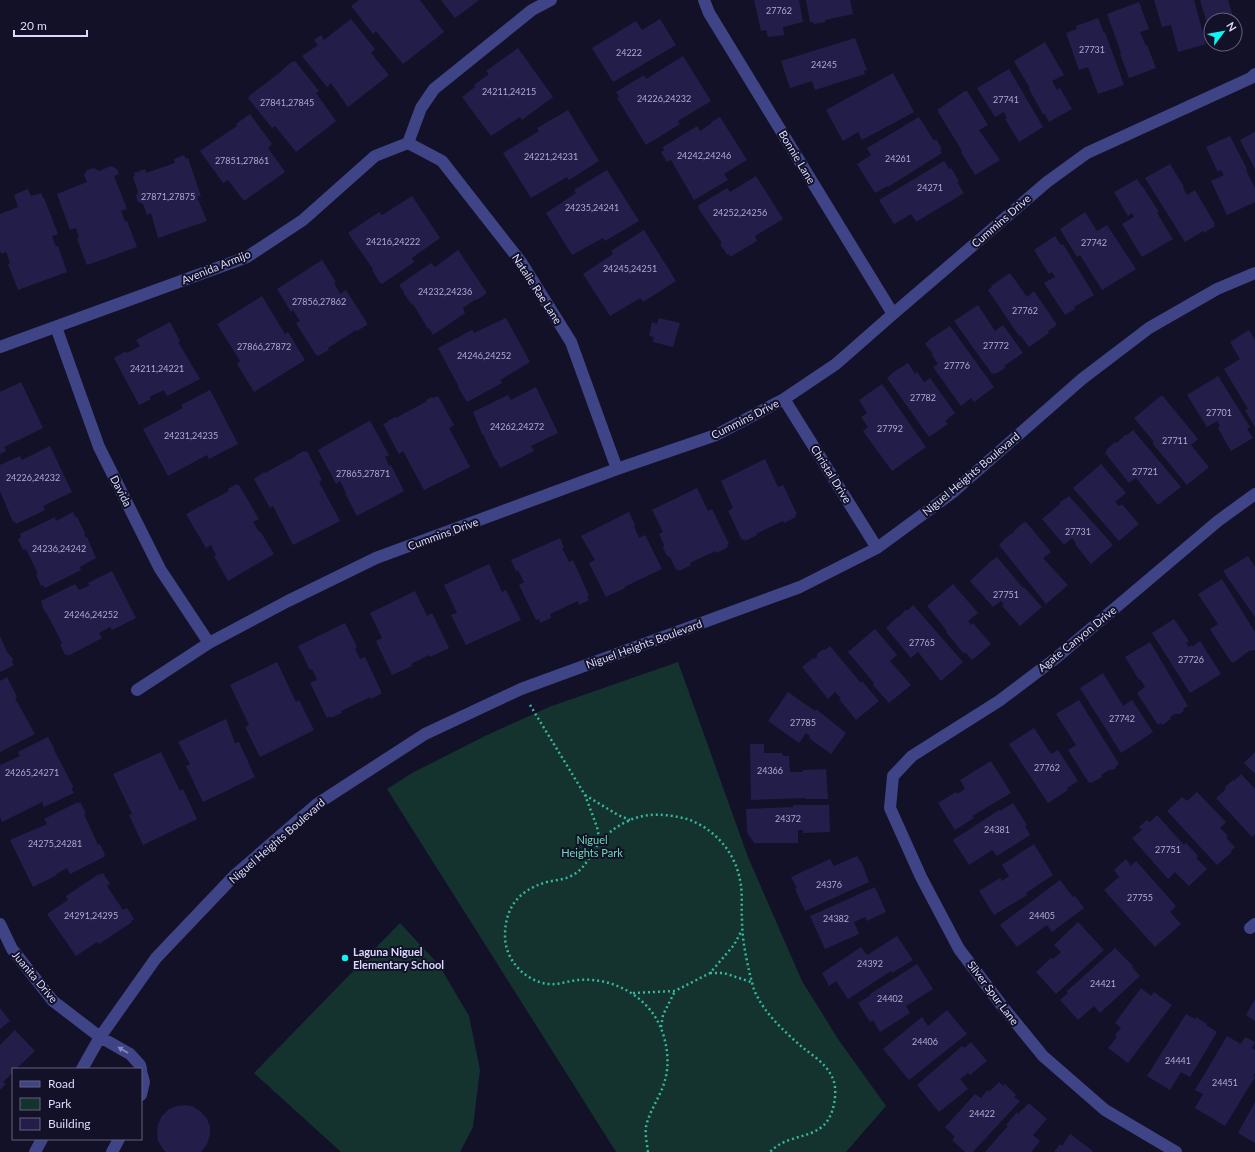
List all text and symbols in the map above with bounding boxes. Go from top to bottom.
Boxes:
house number: 27762 [766,5,792,16]
scale bar [14,12,87,38]
north arrow [1203,12,1243,52]
text: 20 m [20,18,47,33]
text: N [1224,19,1240,33]
house number: 27731 [1079,44,1105,55]
house number: 24222 [616,47,642,58]
house number: 24245 [811,59,837,70]
house number: 24211,24215 [482,86,536,97]
house number: 24226,24232 [637,93,691,104]
house number: 27741 [993,94,1019,105]
house number: 27841,27845 [260,97,314,108]
street label: Bonnie Lane [776,128,819,186]
house number: 24242,24246 [677,150,731,161]
house number: 24221,24231 [524,151,578,162]
house number: 24261 [885,153,911,164]
house number: 27851,27861 [215,155,269,166]
house number: 24271 [917,182,943,193]
house number: 27871,27875 [141,191,195,202]
street label: Cummins Drive [968,191,1033,250]
house number: 24235,24241 [565,202,619,213]
house number: 24252,24256 [713,207,767,218]
house number: 24216,24222 [366,236,420,247]
house number: 27742 [1081,237,1107,248]
street label: Avenida Armijo [179,247,252,286]
street label: Natalie Rae Lane [510,251,565,326]
house number: 24245,24251 [603,263,657,274]
house number: 24232,24236 [418,286,472,297]
house number: 27856,27862 [292,296,346,307]
house number: 27762 [1012,305,1038,316]
house number: 27772 [983,340,1009,351]
house number: 27866,27872 [237,341,291,352]
house number: 24246,24252 [457,350,511,361]
house number: 27776 [944,360,970,371]
house number: 24211,24221 [130,363,184,374]
house number: 27782 [910,392,936,403]
street label: Cummins Drive [709,396,781,441]
house number: 27701 [1206,407,1232,418]
house number: 24262,24272 [490,421,544,432]
house number: 27792 [877,423,903,434]
street label: Niguel Heights Boulevard [920,429,1022,518]
house number: 24231,24235 [164,430,218,441]
house number: 27711 [1162,435,1188,446]
street label: Christal Drive [808,442,855,505]
house number: 27721 [1132,466,1158,477]
house number: 27865,27871 [336,468,390,479]
house number: 24226,24232 [6,472,60,483]
street label: Davida [108,473,135,509]
street label: Cummins Drive [406,515,480,552]
house number: 27731 [1065,526,1091,537]
house number: 24236,24242 [32,543,86,554]
house number: 27751 [993,589,1019,600]
street label: Agate Canyon Drive [1035,603,1119,674]
house number: 24246,24252 [64,609,118,620]
street label: Niguel Heights Boulevard [584,616,704,671]
house number: 27765 [909,637,935,648]
house number: 27726 [1178,654,1204,665]
house number: 27742 [1109,713,1135,724]
house number: 27785 [790,717,816,728]
house number: 27762 [1034,762,1060,773]
house number: 24366 [757,765,783,776]
house number: 24265,24271 [5,767,59,778]
street label: Niguel Heights Boulevard [226,795,327,886]
house number: 24372 [775,813,801,824]
house number: 24381 [984,824,1010,835]
park label: Niguel Heights Park [561,833,623,859]
house number: 24275,24281 [28,838,82,849]
house number: 27751 [1155,844,1181,855]
house number: 24376 [816,879,842,890]
house number: 27755 [1127,892,1153,903]
house number: 24291,24295 [64,910,118,921]
house number: 24405 [1029,910,1055,921]
house number: 24382 [823,913,849,924]
place label: Laguna Niguel Elementary School [353,945,444,971]
street label: Juanita Drive [10,948,61,1005]
marker: Laguna Niguel Elementary School [340,953,350,963]
house number: 24392 [857,958,883,969]
street label: Silver Spur Lane [965,958,1022,1027]
house number: 24421 [1090,978,1116,989]
house number: 24402 [877,993,903,1004]
house number: 24406 [912,1036,938,1047]
one-way arrow [117,1047,129,1054]
house number: 24441 [1165,1055,1191,1066]
legend [12,1068,142,1140]
text: Road [48,1076,75,1091]
house number: 24451 [1212,1077,1238,1088]
text: Park [48,1096,72,1111]
house number: 24422 [969,1108,995,1119]
text: Building [48,1116,91,1131]

